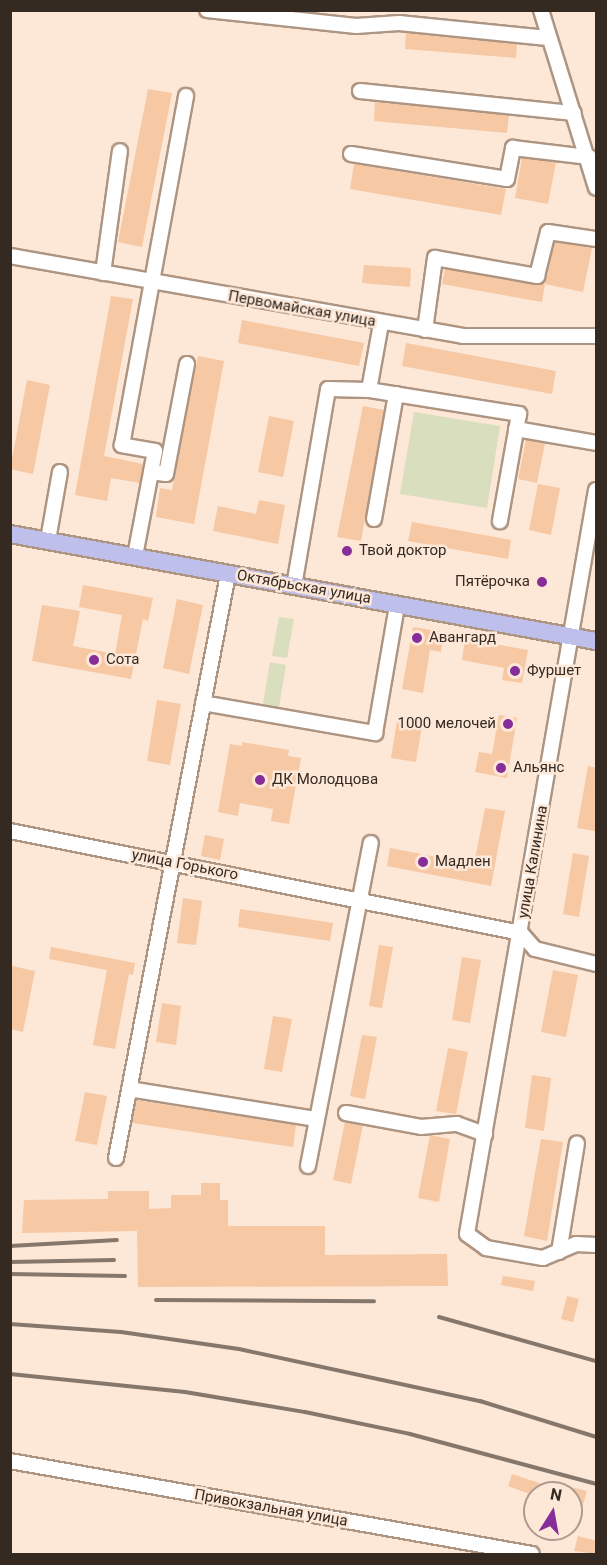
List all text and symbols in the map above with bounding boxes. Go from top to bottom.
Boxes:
street label: Первомайская улица [227,287,377,331]
place label: Твой доктор [359,542,446,560]
marker: Твой доктор [340,544,354,558]
street label: Октябрьская улица [236,566,372,608]
place label: Пятёрочка [455,573,530,591]
marker: Пятёрочка [535,575,549,589]
place label: Авангард [429,629,496,647]
marker: Авангард [410,631,424,645]
place label: Сота [106,651,139,669]
marker: Сота [87,653,101,667]
place label: Фуршет [527,662,581,680]
marker: Фуршет [508,664,522,678]
place label: 1000 мелочей [397,715,496,733]
marker: 1000 мелочей [501,717,515,731]
place label: Альянс [513,759,564,777]
marker: Альянс [494,761,508,775]
place label: ДК Молодцова [272,771,378,789]
marker: ДК Молодцова [253,773,267,787]
street label: улица Калинина [514,804,552,920]
street label: улица Горького [130,846,240,884]
place label: Мадлен [435,853,491,871]
marker: Мадлен [416,855,430,869]
north arrow [523,1481,583,1541]
text: N [549,1484,563,1505]
street label: Привокзальная улица [193,1486,349,1530]

